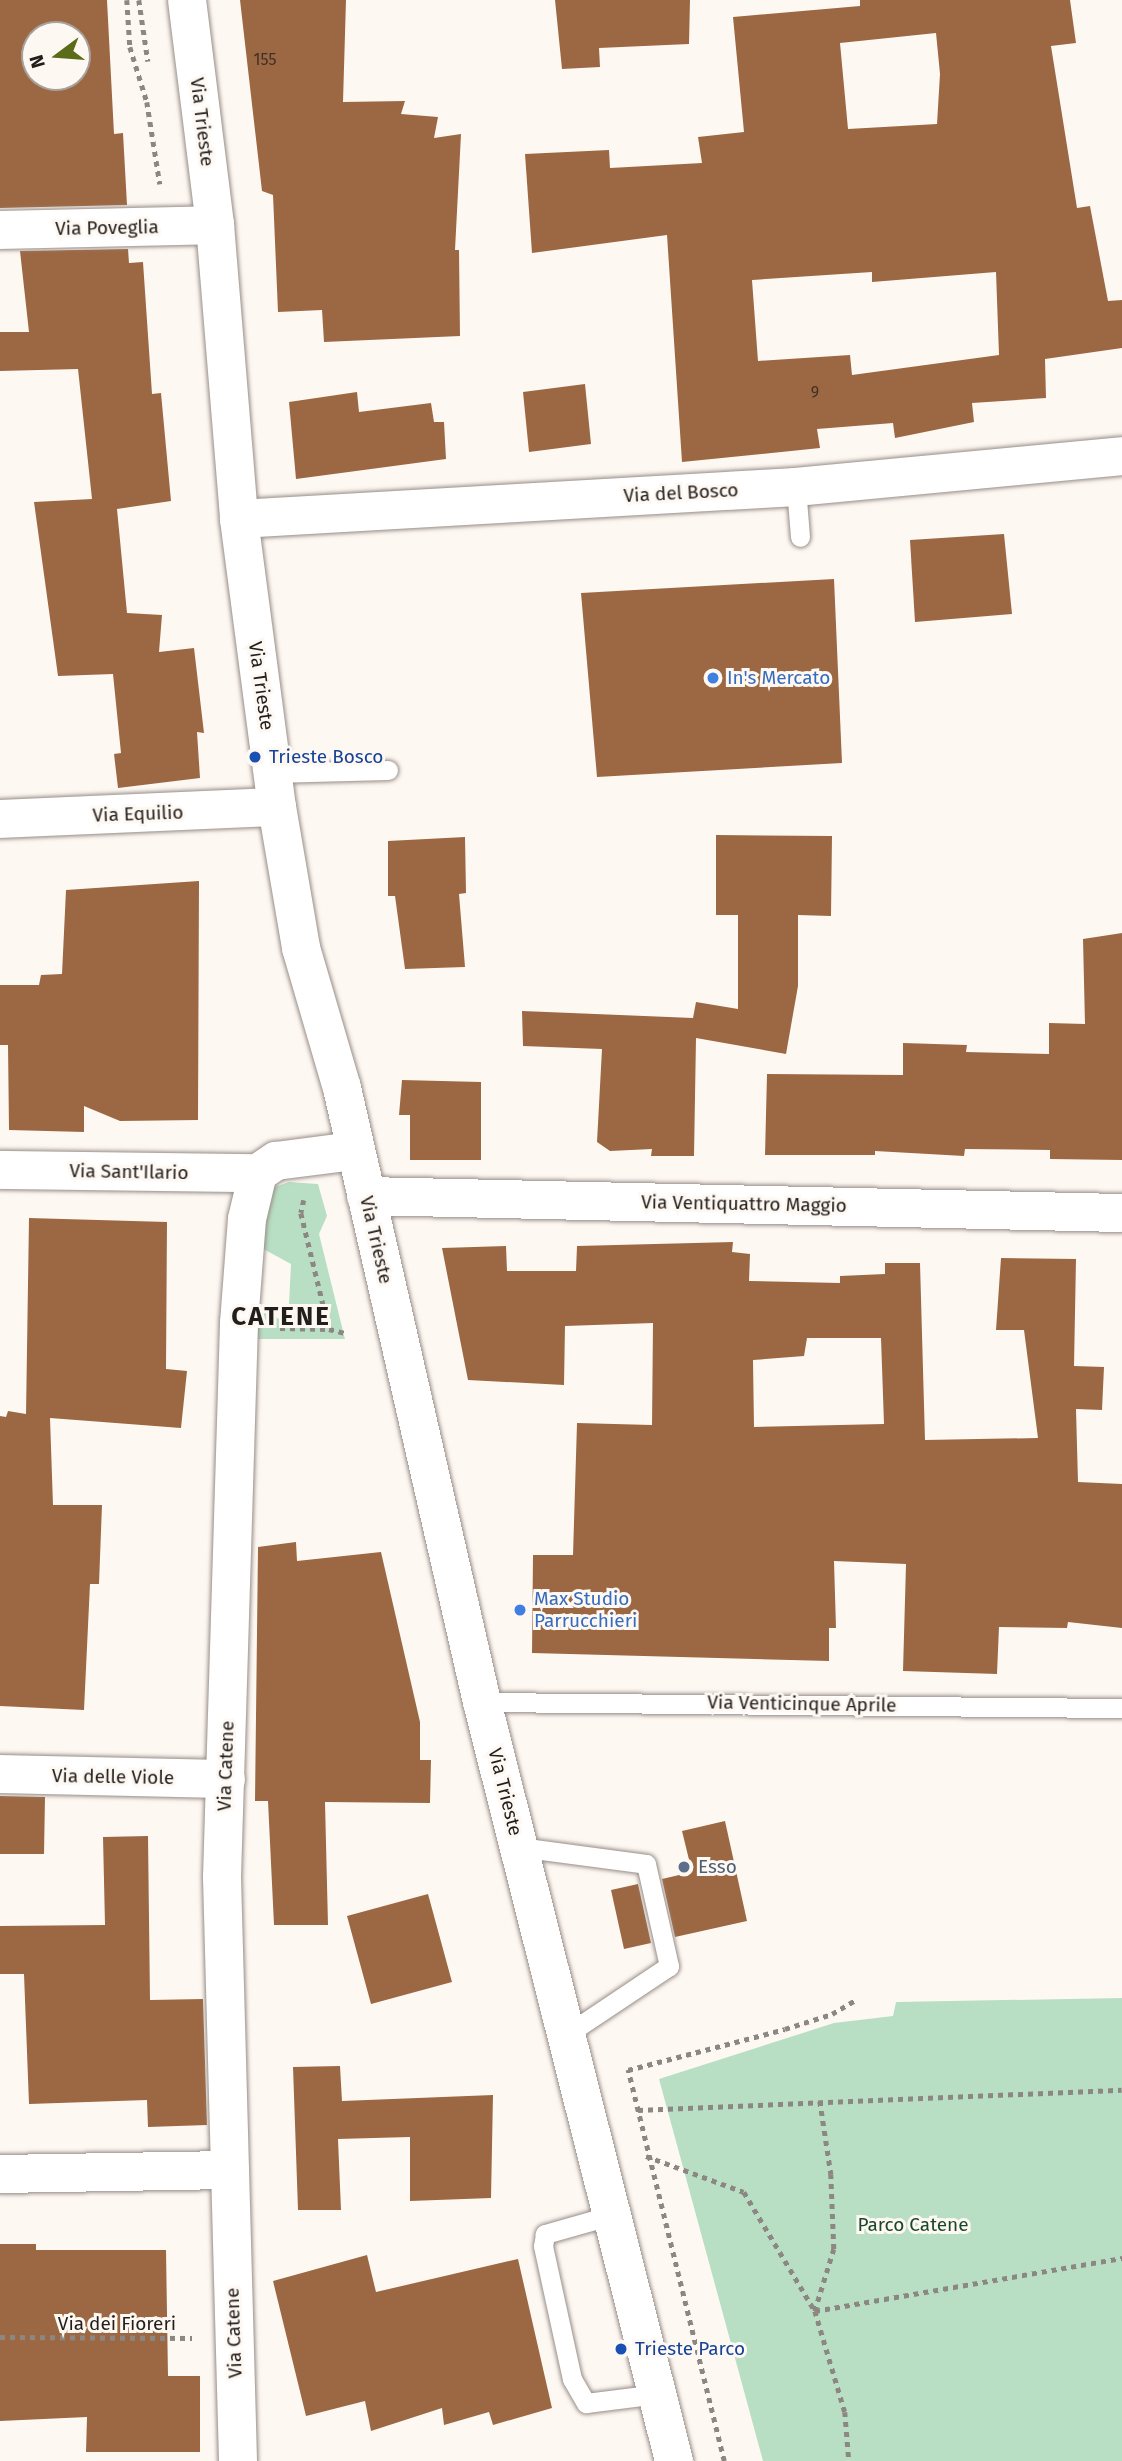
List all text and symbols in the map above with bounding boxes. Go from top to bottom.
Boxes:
north arrow [21,21,91,91]
house number: 155 [254,50,276,70]
text: N [24,52,50,71]
street label: Via Trieste [185,76,219,168]
street label: Via Poveglia [55,216,159,240]
house number: 9 [811,383,819,403]
street label: Via del Bosco [623,479,739,507]
street label: Via Trieste [243,640,279,732]
place label: In's Mercato [727,667,830,689]
marker: In's Mercato [705,670,721,686]
place label: Trieste Bosco [269,746,383,768]
marker: Trieste Bosco [247,749,263,765]
street label: Via Equilio [92,801,184,827]
street label: Via Sant'Ilario [69,1160,189,1184]
street label: Via Ventiquattro Maggio [641,1191,847,1217]
street label: Via Trieste [355,1194,397,1286]
district label: CATENE [232,1301,330,1333]
place label: Max Studio Parrucchieri [534,1588,637,1632]
marker: Max Studio Parrucchieri [512,1602,528,1618]
street label: Via Venticinque Aprile [707,1691,897,1717]
street label: Via Catene [213,1720,239,1812]
street label: Via Trieste [483,1746,527,1838]
street label: Via delle Viole [52,1765,174,1789]
place label: Esso [698,1856,737,1878]
marker: Esso [676,1859,692,1875]
park label: Parco Catene [857,2214,969,2236]
street label: Via Catene [221,2287,247,2379]
street label: Via dei Fioreri [58,2313,176,2335]
place label: Trieste Parco [635,2338,745,2360]
marker: Trieste Parco [613,2341,629,2357]

